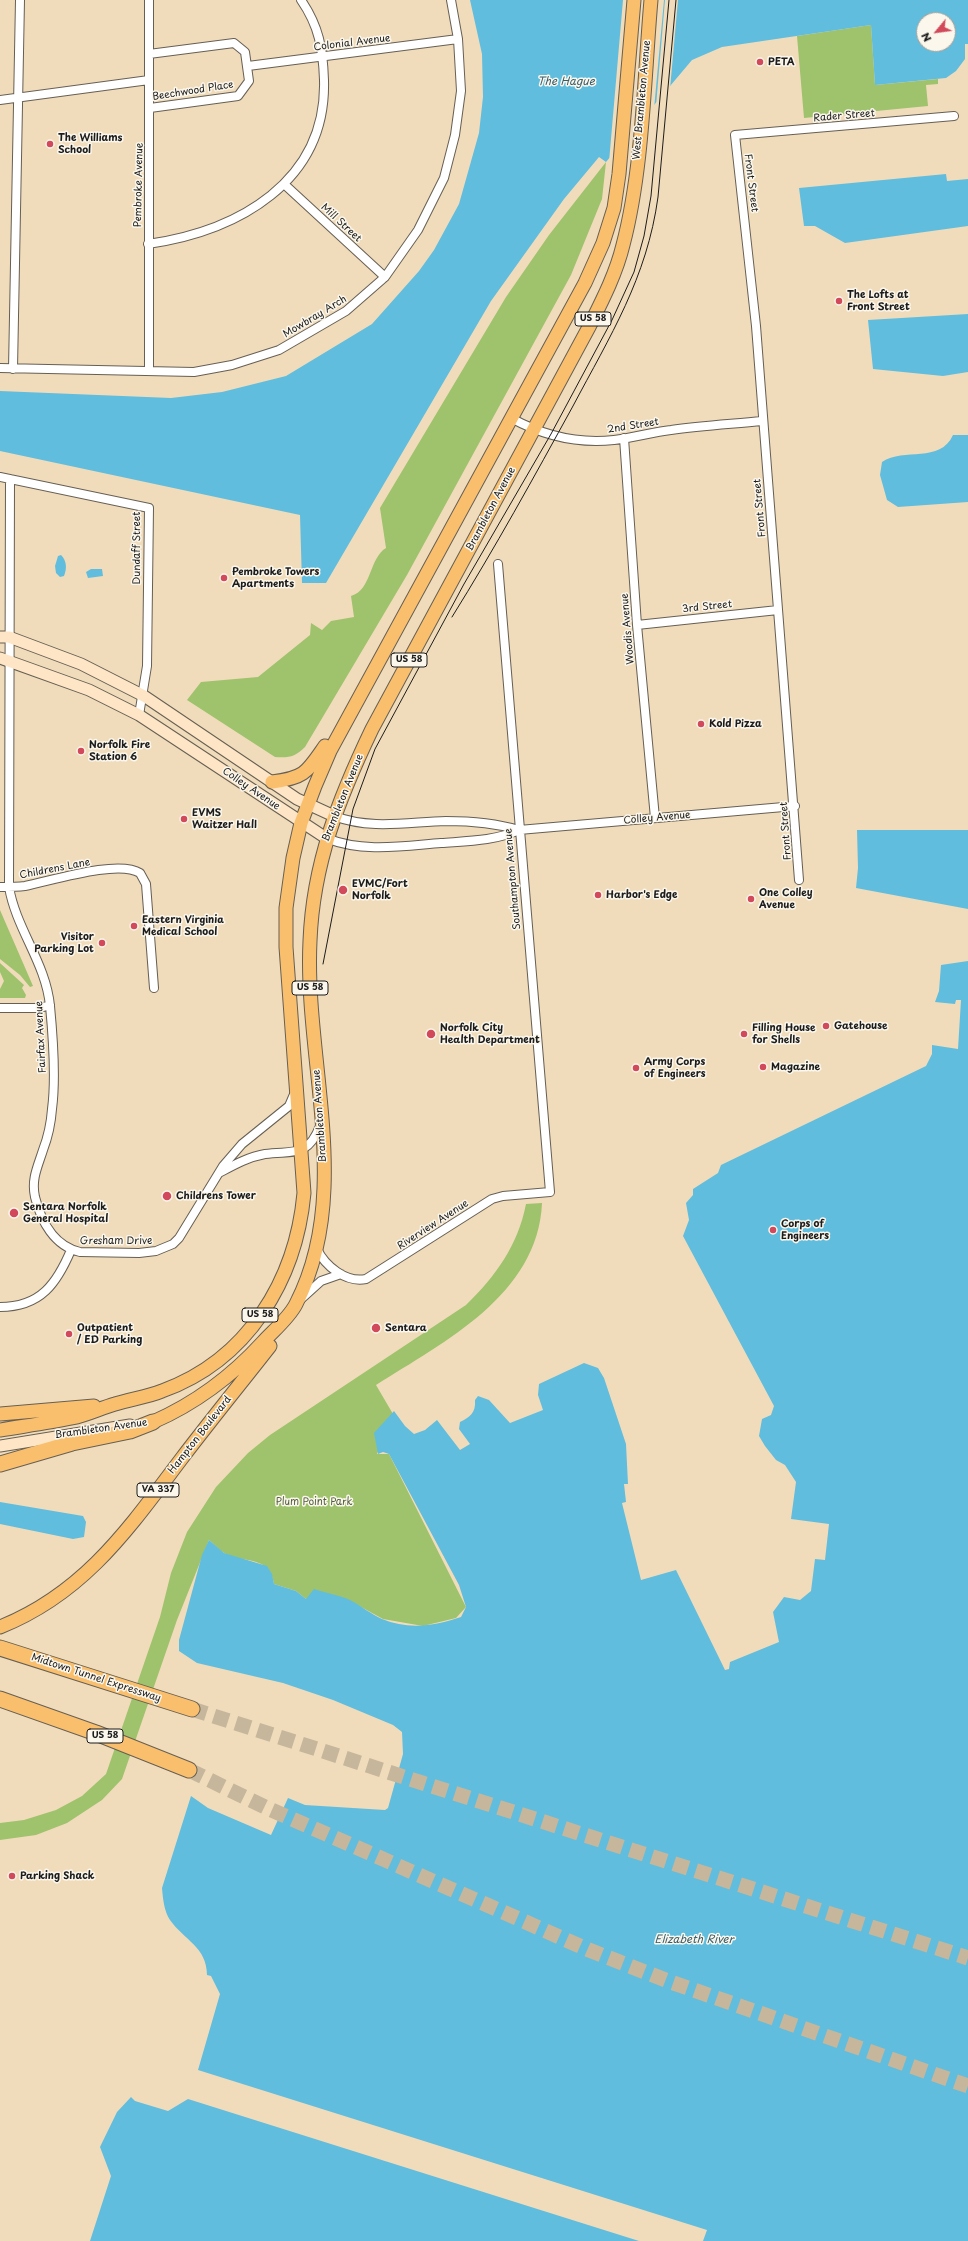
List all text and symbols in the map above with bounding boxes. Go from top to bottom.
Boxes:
north arrow [916,12,956,52]
text: N [916,30,935,46]
street label: Colonial Avenue [313,32,391,54]
street label: West Brambleton Avenue [631,40,653,160]
place label: PETA [768,56,794,68]
marker: PETA [755,57,765,67]
water label: The Hague [537,75,595,89]
street label: Beechwood Place [152,79,234,103]
street label: Rader Street [813,107,875,125]
place label: The Williams School [58,132,122,156]
marker: The Williams School [45,139,55,149]
street label: Pembroke Avenue [132,143,146,227]
street label: Front Street [741,153,761,213]
street label: Mill Street [318,201,364,245]
place label: The Lofts at Front Street [847,289,910,312]
street label: Mowbray Arch [281,293,349,341]
marker: The Lofts at Front Street [834,296,844,306]
road number: US 58 [575,312,611,326]
street label: 2nd Street [606,416,660,436]
street label: Brambleton Avenue [464,465,518,553]
street label: Front Street [751,478,769,538]
street label: Dundaff Street [131,512,143,584]
place label: Pembroke Towers Apartments [232,566,319,590]
marker: Pembroke Towers Apartments [219,573,229,583]
street label: Woodis Avenue [619,593,637,665]
street label: 3rd Street [681,598,733,616]
road number: US 58 [391,653,427,667]
place label: Kold Pizza [709,718,762,730]
marker: Kold Pizza [696,719,706,729]
place label: Norfolk Fire Station 6 [89,739,150,762]
marker: Norfolk Fire Station 6 [76,746,86,756]
street label: Brambleton Avenue [320,752,366,844]
street label: Colley Avenue [220,765,282,813]
street label: Front Street [778,801,794,861]
place label: EVMS Waitzer Hall [192,807,257,830]
street label: Colley Avenue [623,809,691,827]
marker: EVMS Waitzer Hall [179,814,189,824]
street label: Southampton Avenue [503,828,523,930]
street label: Childrens Lane [19,856,91,882]
place label: EVMC/Fort Norfolk [352,878,408,902]
marker: EVMC/Fort Norfolk [337,884,349,896]
place label: One Colley Avenue [759,887,813,910]
place label: Harbor's Edge [606,889,677,901]
marker: Harbor's Edge [593,890,603,900]
marker: One Colley Avenue [746,894,756,904]
place label: Eastern Virginia Medical School [142,914,224,938]
marker: Eastern Virginia Medical School [129,921,139,931]
place label: Visitor Parking Lot [34,931,94,954]
marker: Visitor Parking Lot [97,938,107,948]
road number: US 58 [292,981,328,995]
street label: Fairfax Avenue [33,1001,49,1073]
place label: Gatehouse [834,1020,887,1032]
marker: Gatehouse [821,1021,831,1031]
place label: Norfolk City Health Department [440,1022,540,1046]
place label: Filling House for Shells [752,1022,815,1046]
marker: Norfolk City Health Department [425,1028,437,1040]
marker: Filling House for Shells [739,1029,749,1039]
place label: Army Corps of Engineers [644,1056,706,1080]
place label: Magazine [771,1061,820,1073]
marker: Magazine [758,1062,768,1072]
marker: Army Corps of Engineers [631,1063,641,1073]
street label: Brambleton Avenue [311,1069,329,1163]
marker: Childrens Tower [161,1190,173,1202]
place label: Childrens Tower [176,1190,256,1202]
street label: Riverview Avenue [395,1197,471,1253]
place label: Sentara Norfolk General Hospital [23,1201,108,1224]
marker: Sentara Norfolk General Hospital [8,1207,20,1219]
place label: Corps of Engineers [781,1218,829,1242]
marker: Corps of Engineers [768,1225,778,1235]
street label: Gresham Drive [80,1235,152,1247]
road number: US 58 [242,1308,278,1322]
place label: Outpatient / ED Parking [77,1322,142,1346]
marker: Sentara [370,1322,382,1334]
place label: Sentara [385,1322,427,1334]
marker: Outpatient / ED Parking [64,1329,74,1339]
street label: Hampton Boulevard [166,1394,234,1476]
street label: Brambleton Avenue [54,1417,148,1441]
road number: VA 337 [137,1483,179,1497]
park label: Plum Point Park [276,1496,352,1508]
street label: Midtown Tunnel Expressway [30,1651,162,1705]
road number: US 58 [87,1729,123,1743]
place label: Parking Shack [20,1870,94,1882]
marker: Parking Shack [7,1871,17,1881]
water label: Elizabeth River [655,1933,733,1947]

